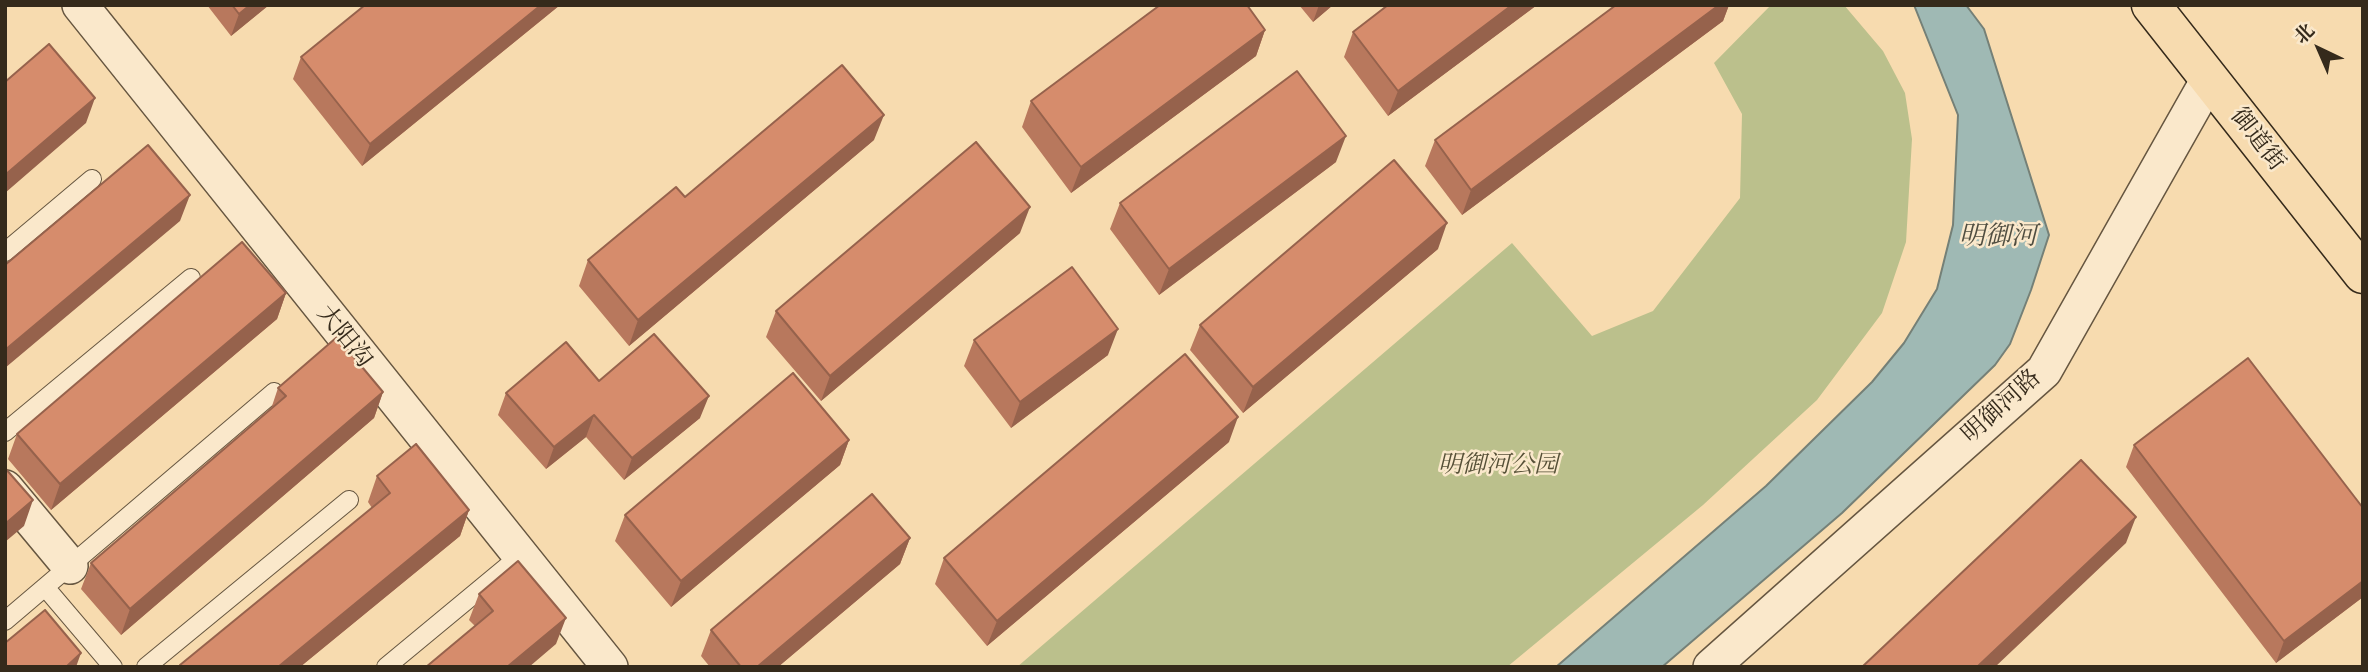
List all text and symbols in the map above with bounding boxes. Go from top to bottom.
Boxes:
north arrow [2284,14,2354,84]
text: 北 [2289,18,2320,50]
street label: 御道街 [2223,103,2291,177]
water label: 明御河 [1959,222,2037,254]
street label: 大阳沟 [310,300,378,374]
street label: 明御河路 [1957,364,2047,450]
park label: 明御河公园 [1438,452,1558,480]

